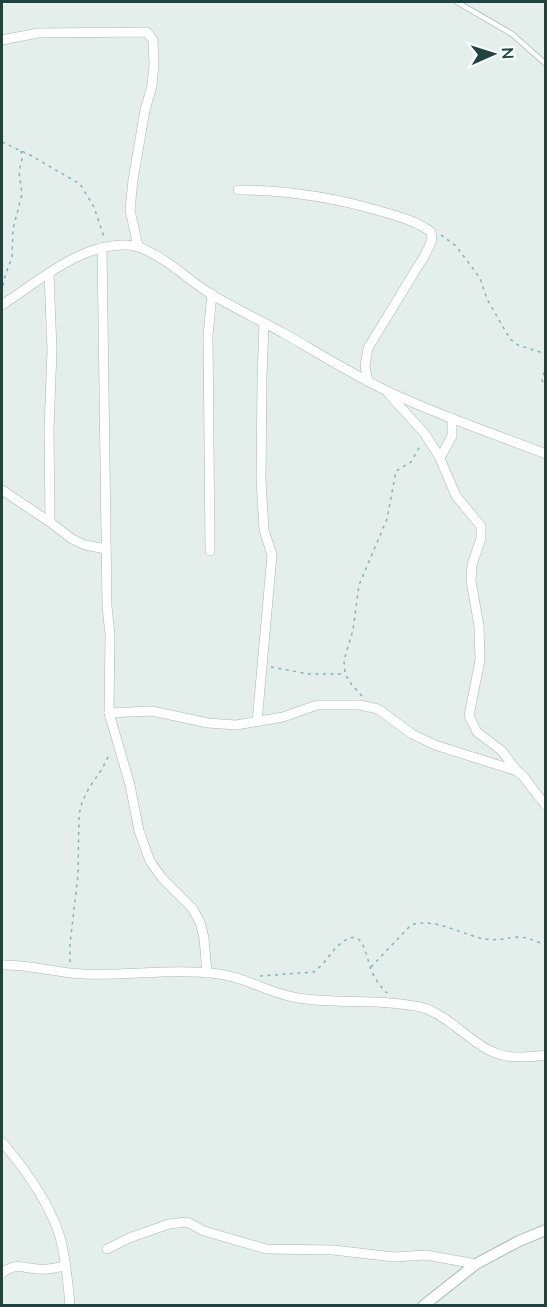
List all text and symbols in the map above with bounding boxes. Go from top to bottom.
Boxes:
north arrow [463,24,523,84]
text: N [496,47,518,60]

